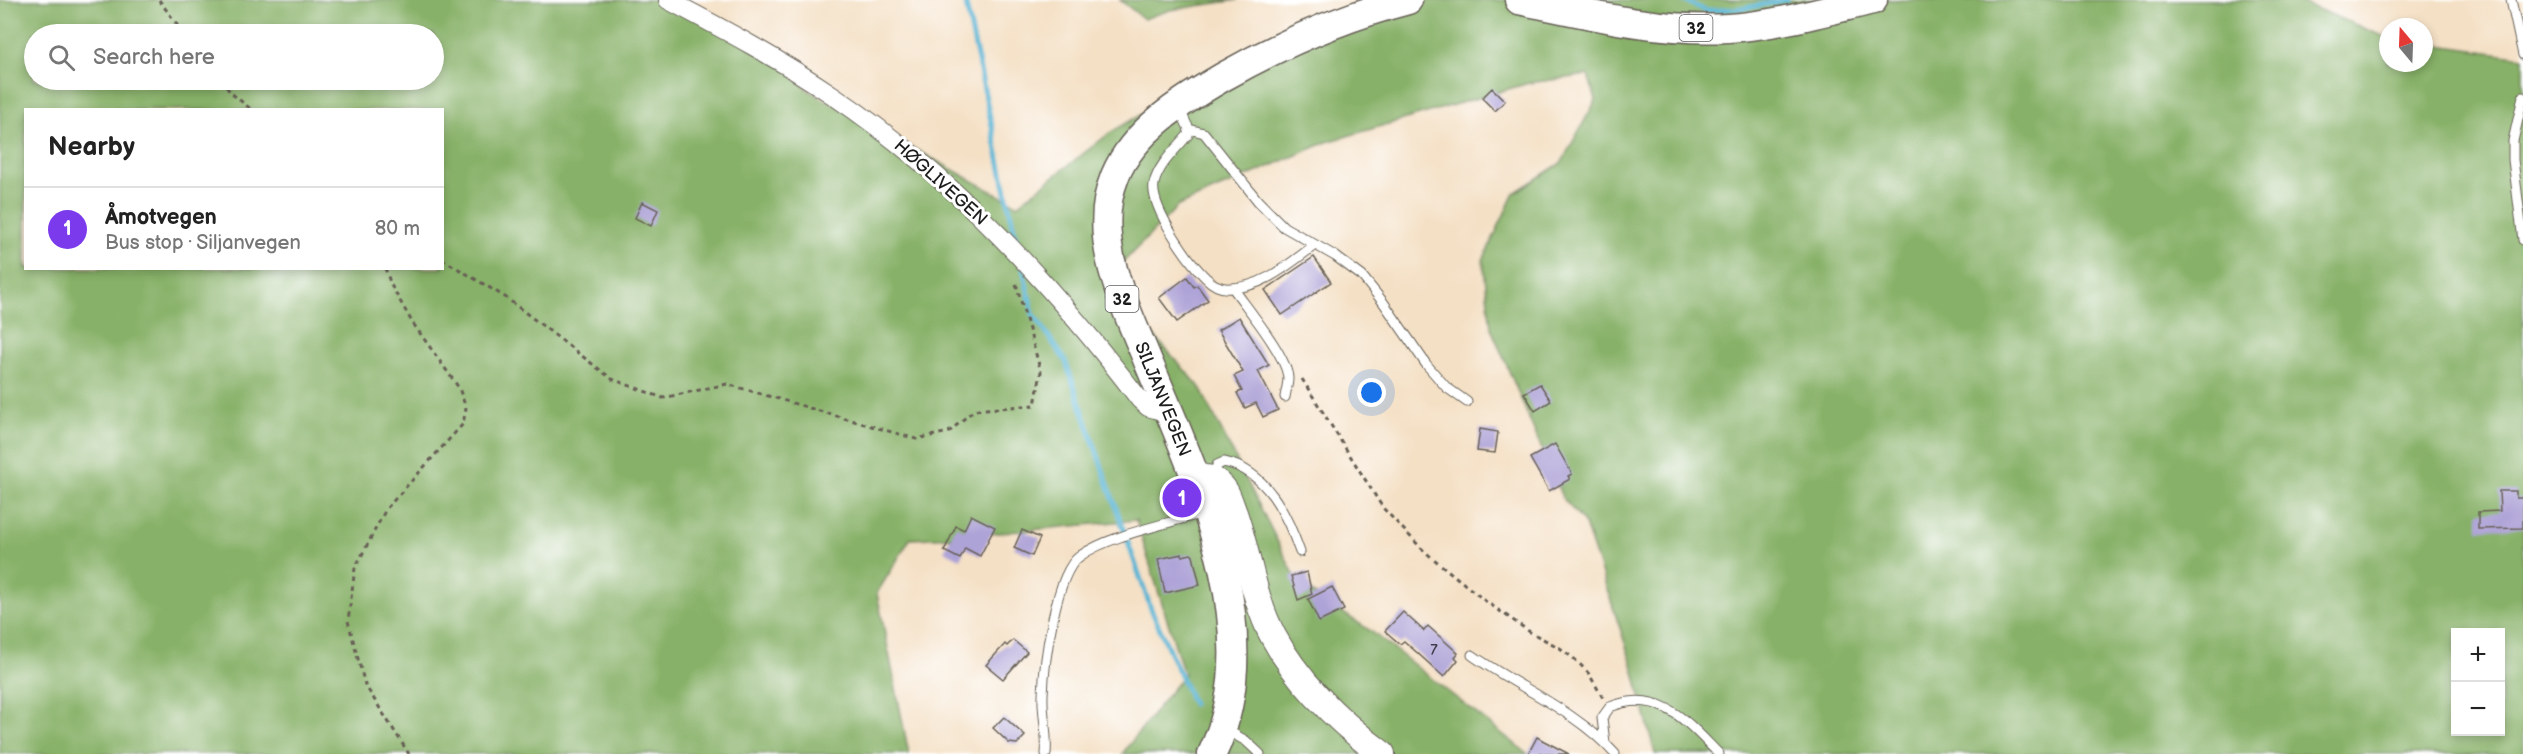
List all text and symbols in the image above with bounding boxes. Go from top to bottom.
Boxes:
road number: 32 [1680,15,1712,41]
north arrow [2379,18,2433,72]
search box [24,24,444,90]
icon: search [45,41,78,74]
text: Search here [93,44,215,71]
text: Nearby [48,132,135,163]
street label: HØGLIVEGEN [890,135,992,230]
text: Åmotvegen [105,204,217,231]
text: 1 [63,217,72,241]
text: 80 m [375,217,420,241]
text: Bus stop · Siljanvegen [105,231,301,255]
road number: 32 [1106,286,1138,312]
street label: SILJANVEGEN [1130,339,1195,459]
your location [1357,378,1386,407]
pin: 1 [1162,476,1202,520]
map controls [2451,628,2505,736]
button: + [2451,628,2505,682]
house number: 7 [1430,641,1438,660]
button: − [2451,682,2505,736]

